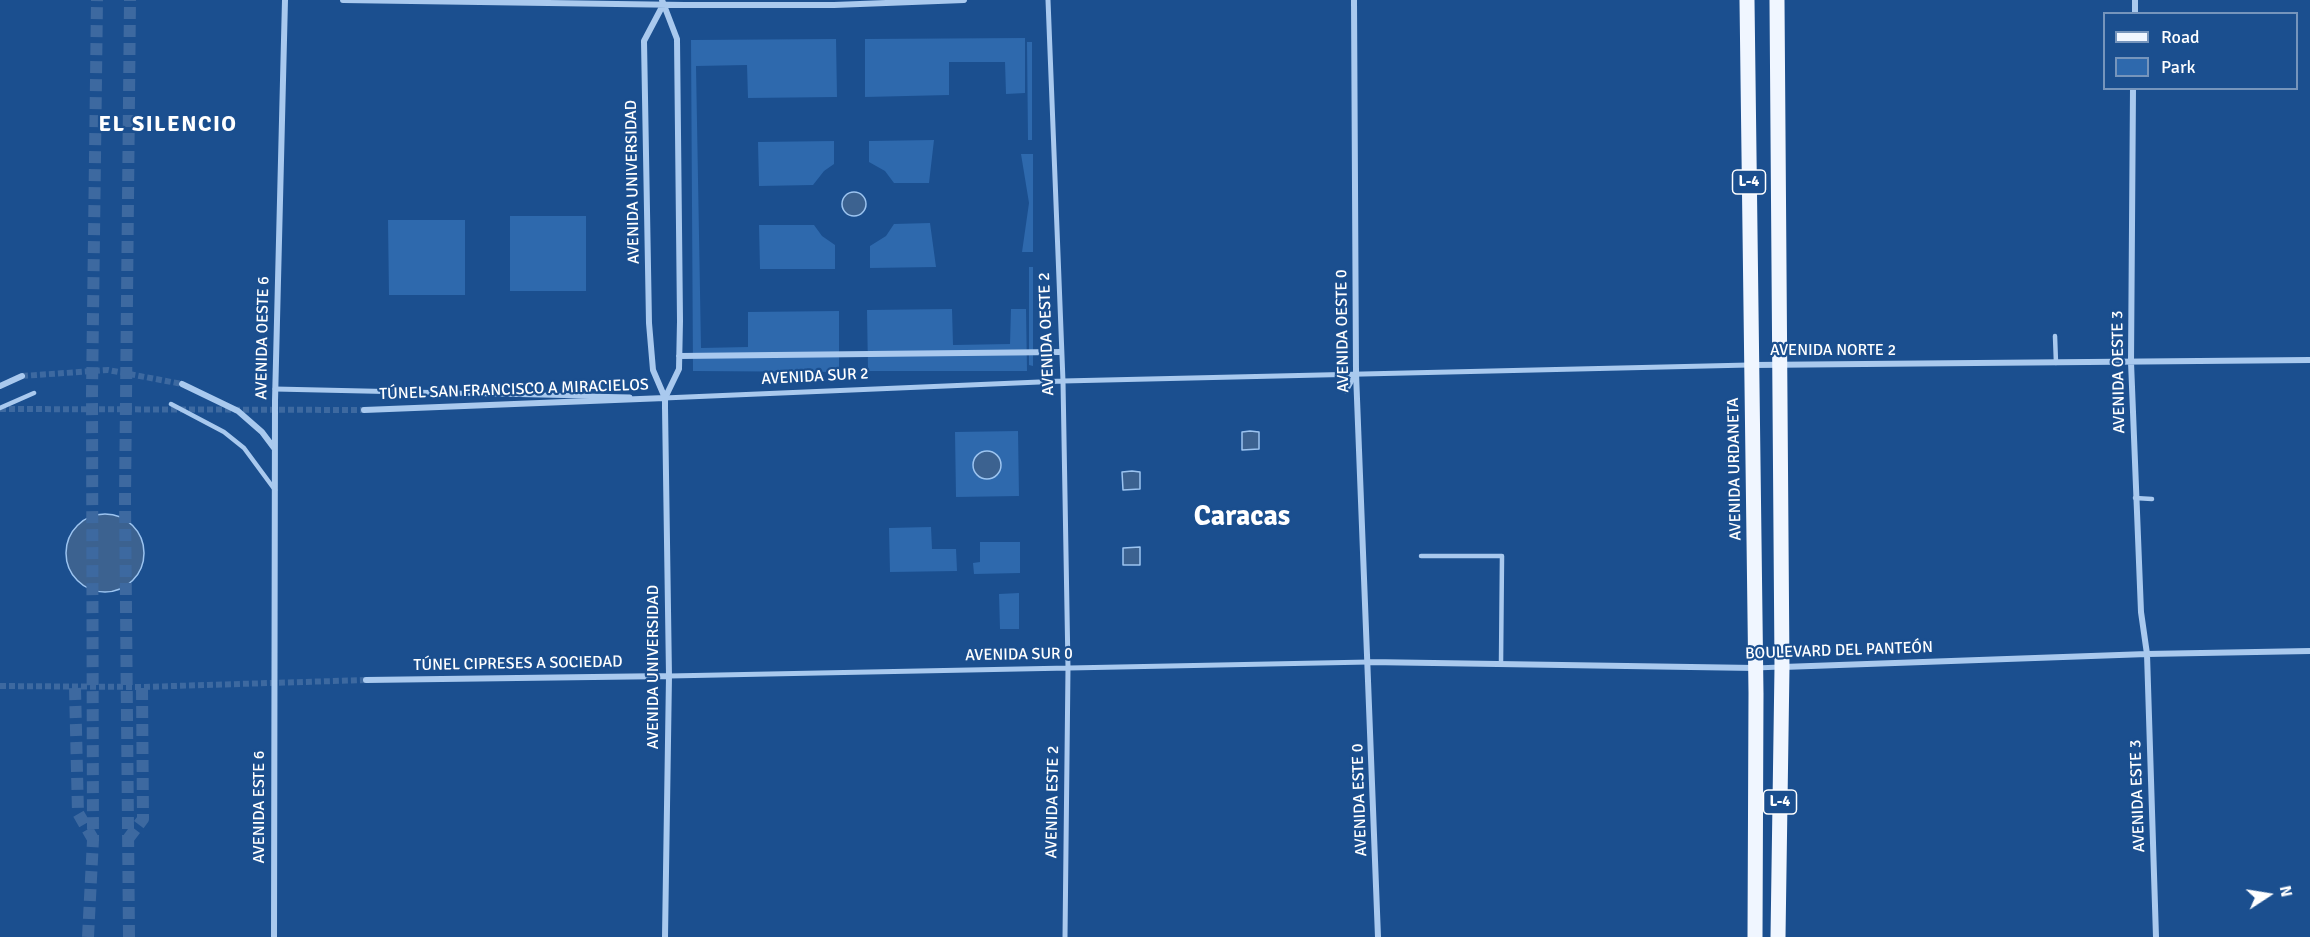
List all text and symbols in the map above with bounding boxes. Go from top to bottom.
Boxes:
legend [2103,12,2298,90]
text: Road [2161,26,2200,48]
text: Park [2161,56,2196,78]
street label: AVENIDA UNIVERSIDAD [622,100,644,264]
district label: EL SILENCIO [98,112,238,138]
road number: L-4 [1732,170,1766,194]
street label: AVENIDA OESTE 0 [1332,269,1354,393]
street label: AVENIDA OESTE 2 [1035,272,1059,396]
street label: AVENIDA OESTE 6 [252,276,274,400]
street label: AVENIDA OESTE 3 [2108,310,2130,434]
street label: AVENIDA NORTE 2 [1770,341,1896,361]
street label: AVENIDA SUR 2 [761,365,869,389]
street label: TÚNEL SAN FRANCISCO A MIRACIELOS [379,376,649,404]
street label: AVENIDA URDANETA [1724,397,1746,541]
district label: Caracas [1194,501,1290,535]
street label: AVENIDA UNIVERSIDAD [644,585,664,749]
street label: BOULEVARD DEL PANTEÓN [1745,638,1933,664]
street label: AVENIDA SUR 0 [965,644,1073,666]
street label: TÚNEL CIPRESES A SOCIEDAD [413,653,623,675]
street label: AVENIDA ESTE 3 [2126,739,2150,853]
street label: AVENIDA ESTE 0 [1348,743,1372,857]
street label: AVENIDA ESTE 2 [1042,745,1064,859]
street label: AVENIDA ESTE 6 [250,751,270,863]
road number: L-4 [1764,790,1796,814]
north arrow [2238,865,2298,925]
text: N [2275,884,2297,899]

